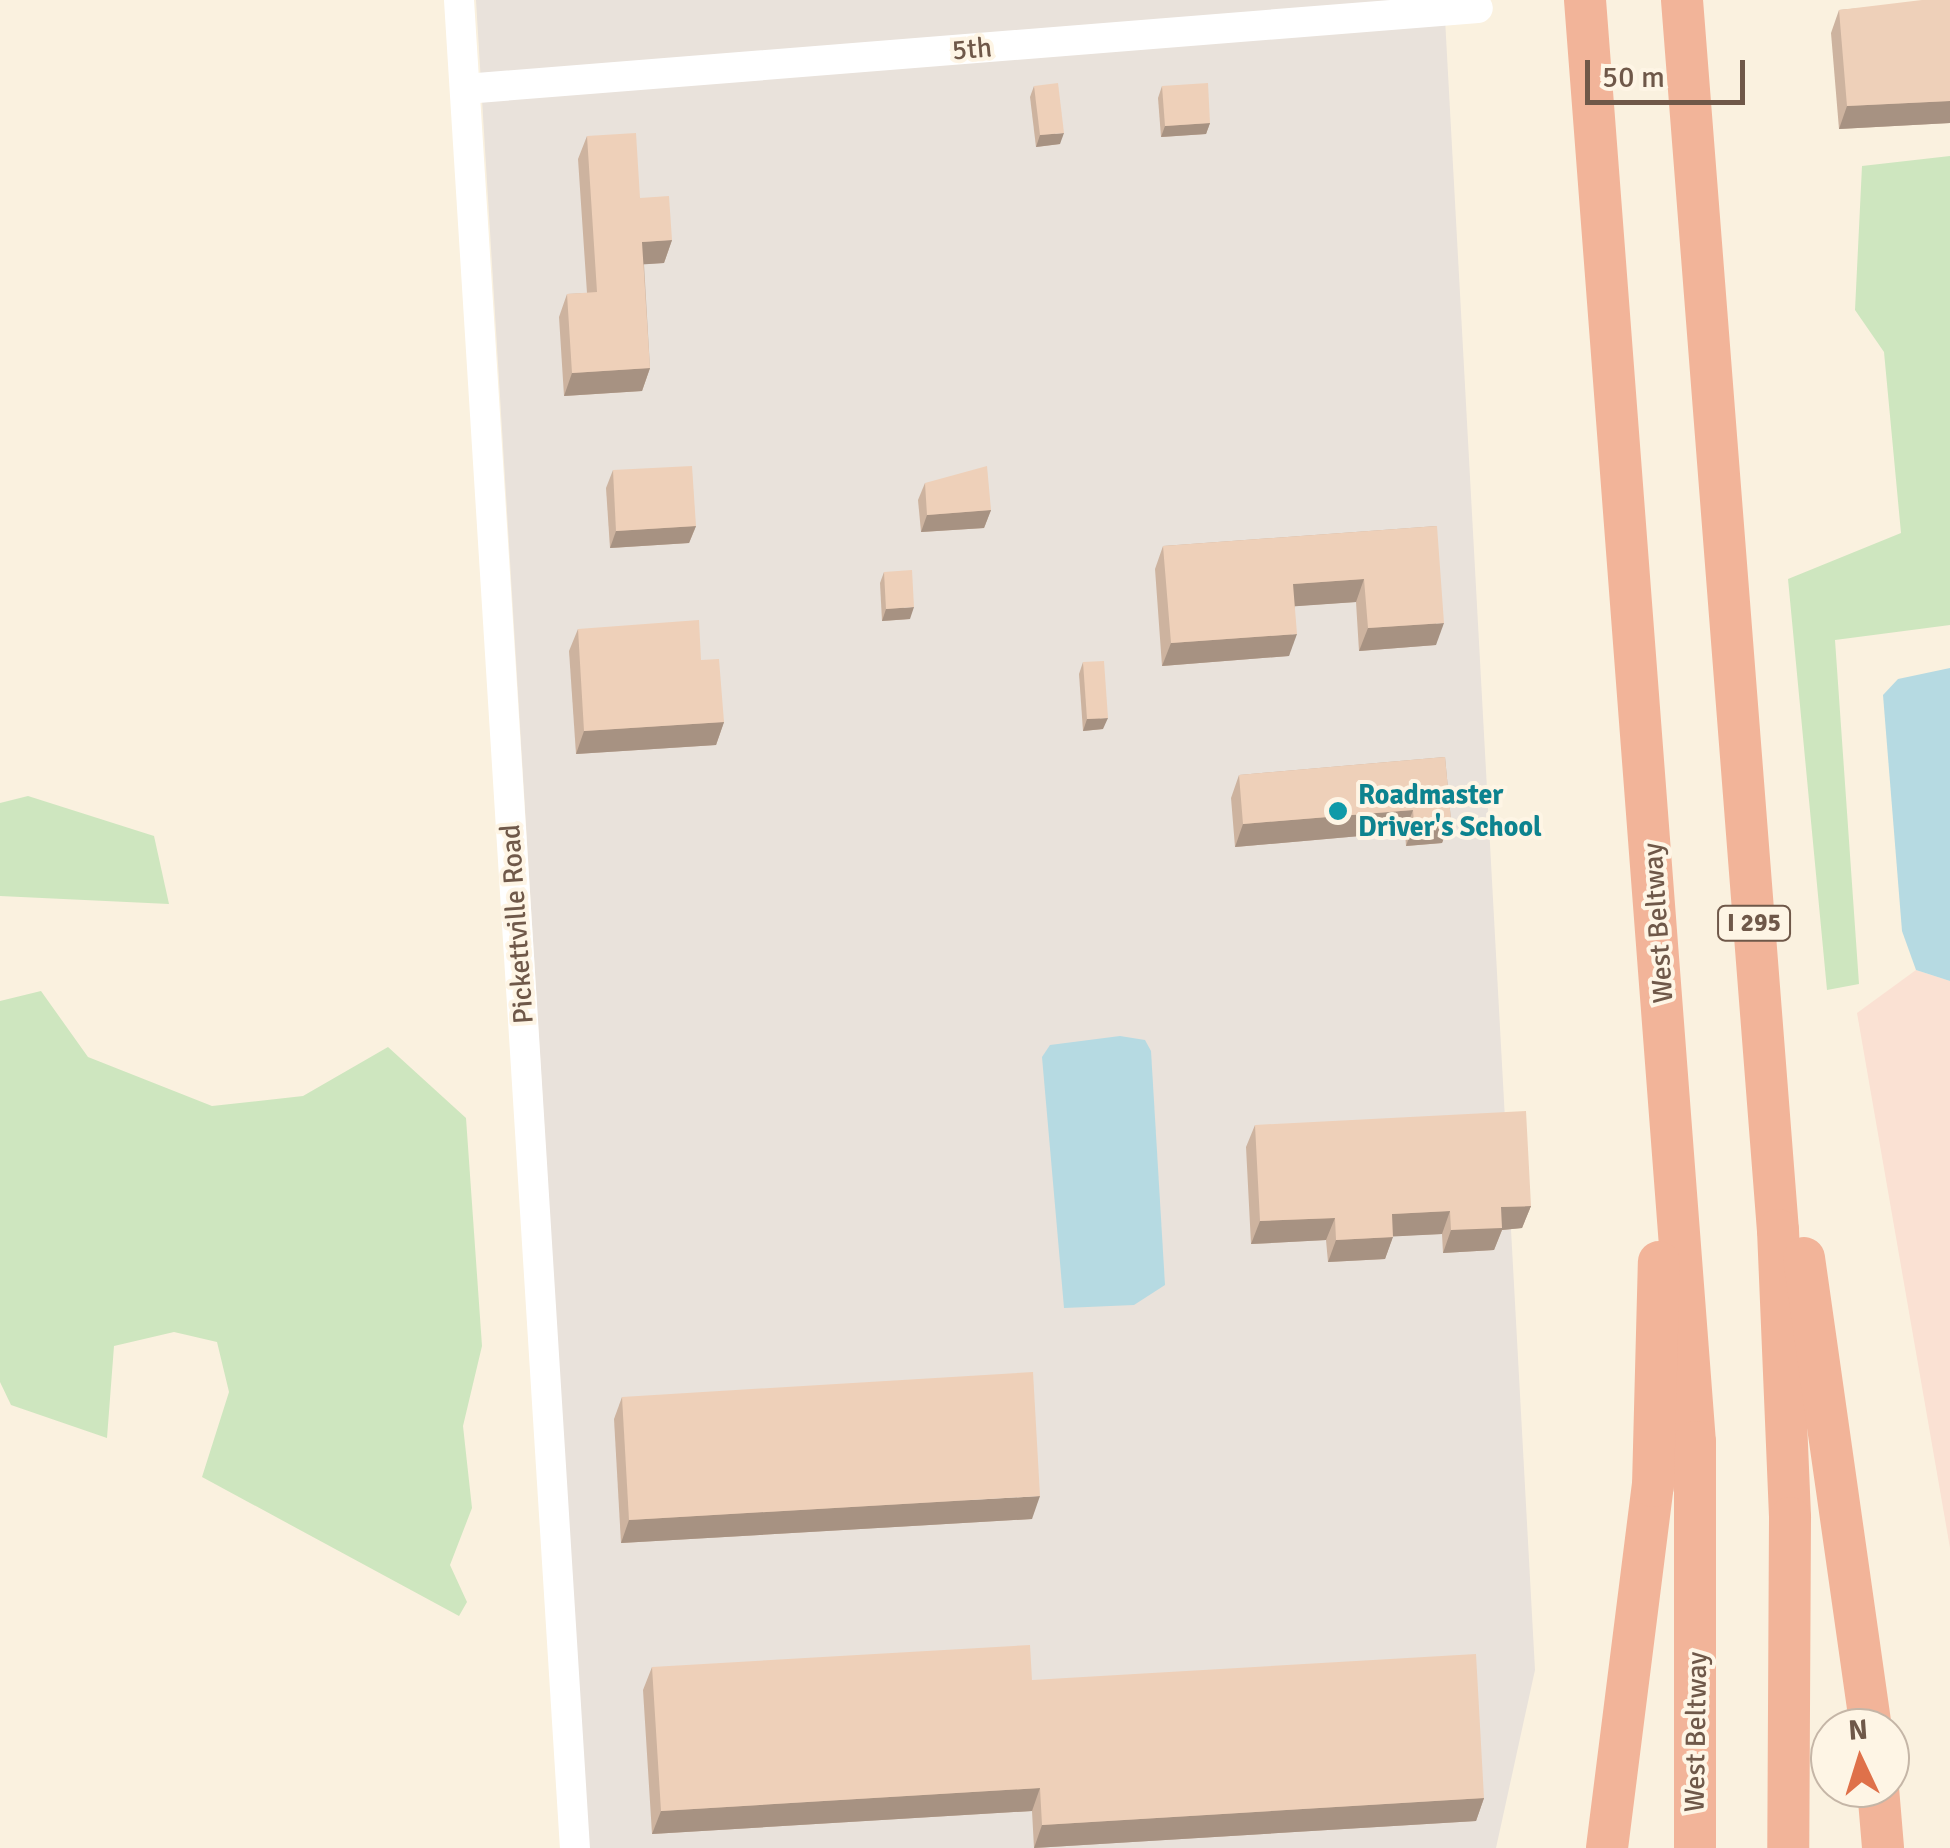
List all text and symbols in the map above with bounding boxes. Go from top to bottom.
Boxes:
street label: 5th [951,31,993,67]
scale bar [1590,40,1750,102]
text: 50 m [1602,59,1665,96]
place label: Roadmaster Driver's School [1358,778,1542,844]
marker: Roadmaster Driver's School [1327,800,1349,822]
street label: Pickettville Road [493,823,541,1025]
street label: West Beltway [1636,842,1680,1004]
road number: I 295 [1716,903,1792,943]
street label: West Beltway [1678,1651,1714,1813]
north arrow [1810,1708,1910,1808]
text: N [1847,1712,1869,1748]

